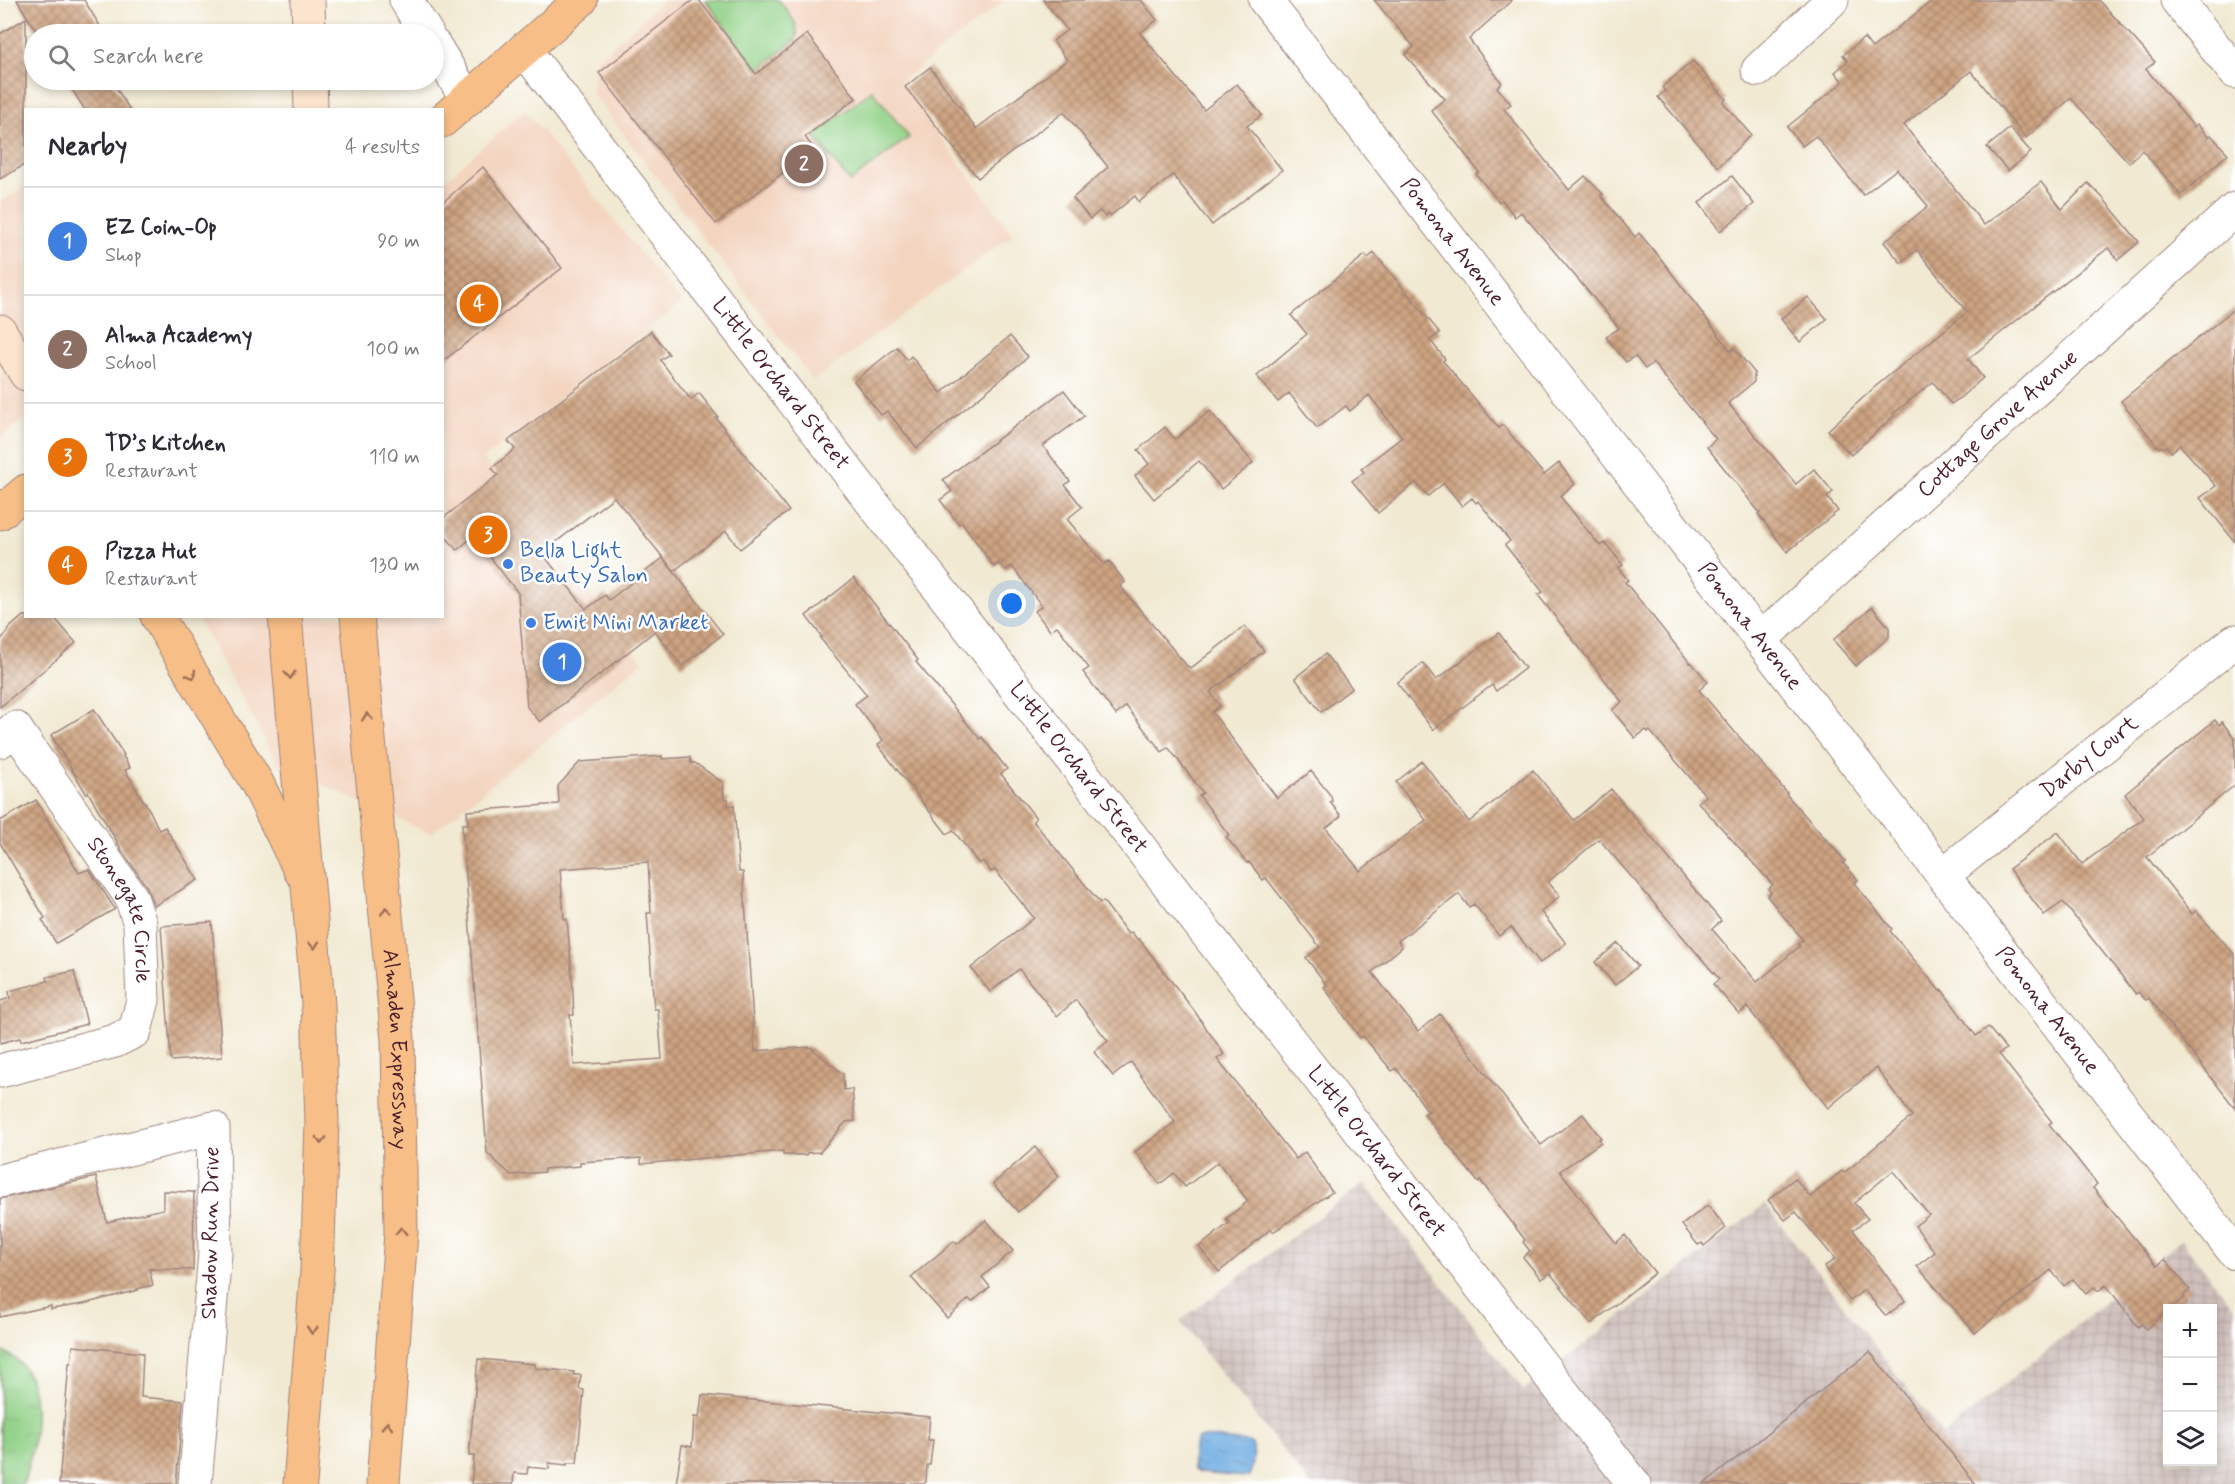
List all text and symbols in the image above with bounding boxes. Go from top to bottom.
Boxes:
search box [24,24,444,90]
icon: search [45,41,78,74]
text: Search here [93,43,204,71]
text: Nearby [48,130,127,164]
text: 4 results [345,134,420,161]
pin: 2 [784,142,824,186]
street label: Pomona Avenue [1394,172,1511,312]
text: EZ Coin-Op [105,214,217,242]
text: 1 [63,228,72,255]
text: 90 m [377,228,420,255]
text: Shop [105,242,142,269]
pin: 4 [460,282,498,326]
street label: Little Orchard Street [705,292,856,476]
text: Alma Academy [105,322,252,350]
text: 2 [63,336,72,363]
text: 100 m [366,336,420,363]
street label: Cottage Grove Avenue [1912,344,2084,504]
text: School [105,350,157,377]
text: TD’s Kitchen [105,430,226,458]
text: 3 [63,444,72,471]
text: 110 m [369,444,420,471]
text: Restaurant [105,458,198,485]
pin: 3 [468,512,508,558]
place label: Bella Light Beauty Salon [520,537,648,590]
text: Pizza Hut [105,538,196,566]
text: 4 [62,552,73,579]
text: 130 m [369,552,420,579]
marker: Bella Light Beauty Salon [501,557,515,571]
street label: Pomona Avenue [1691,557,1808,696]
text: Restaurant [105,566,198,593]
your location [997,589,1026,618]
place label: Emit Mini Market [543,609,708,637]
marker: Emit Mini Market [524,616,538,630]
pin: 1 [542,640,582,684]
one-way arrow [185,669,196,679]
one-way arrow [283,670,296,679]
street label: Little Orchard Street [1003,677,1154,860]
street label: Darby Court [2035,710,2144,805]
one-way arrow [361,712,374,721]
street label: Stonegate Circle [80,832,156,984]
one-way arrow [380,906,393,915]
one-way arrow [307,940,320,949]
street label: Pomona Avenue [1989,941,2106,1080]
street label: Almaden Expressway [375,948,414,1150]
street label: Little Orchard Street [1301,1060,1452,1244]
one-way arrow [315,1135,328,1144]
street label: Shadow Run Drive [195,1146,227,1320]
one-way arrow [395,1227,407,1236]
map controls [2163,1304,2217,1466]
button: + [2163,1304,2217,1358]
one-way arrow [306,1325,319,1334]
button: − [2163,1358,2217,1412]
button: layers [2163,1412,2217,1466]
one-way arrow [380,1421,393,1430]

